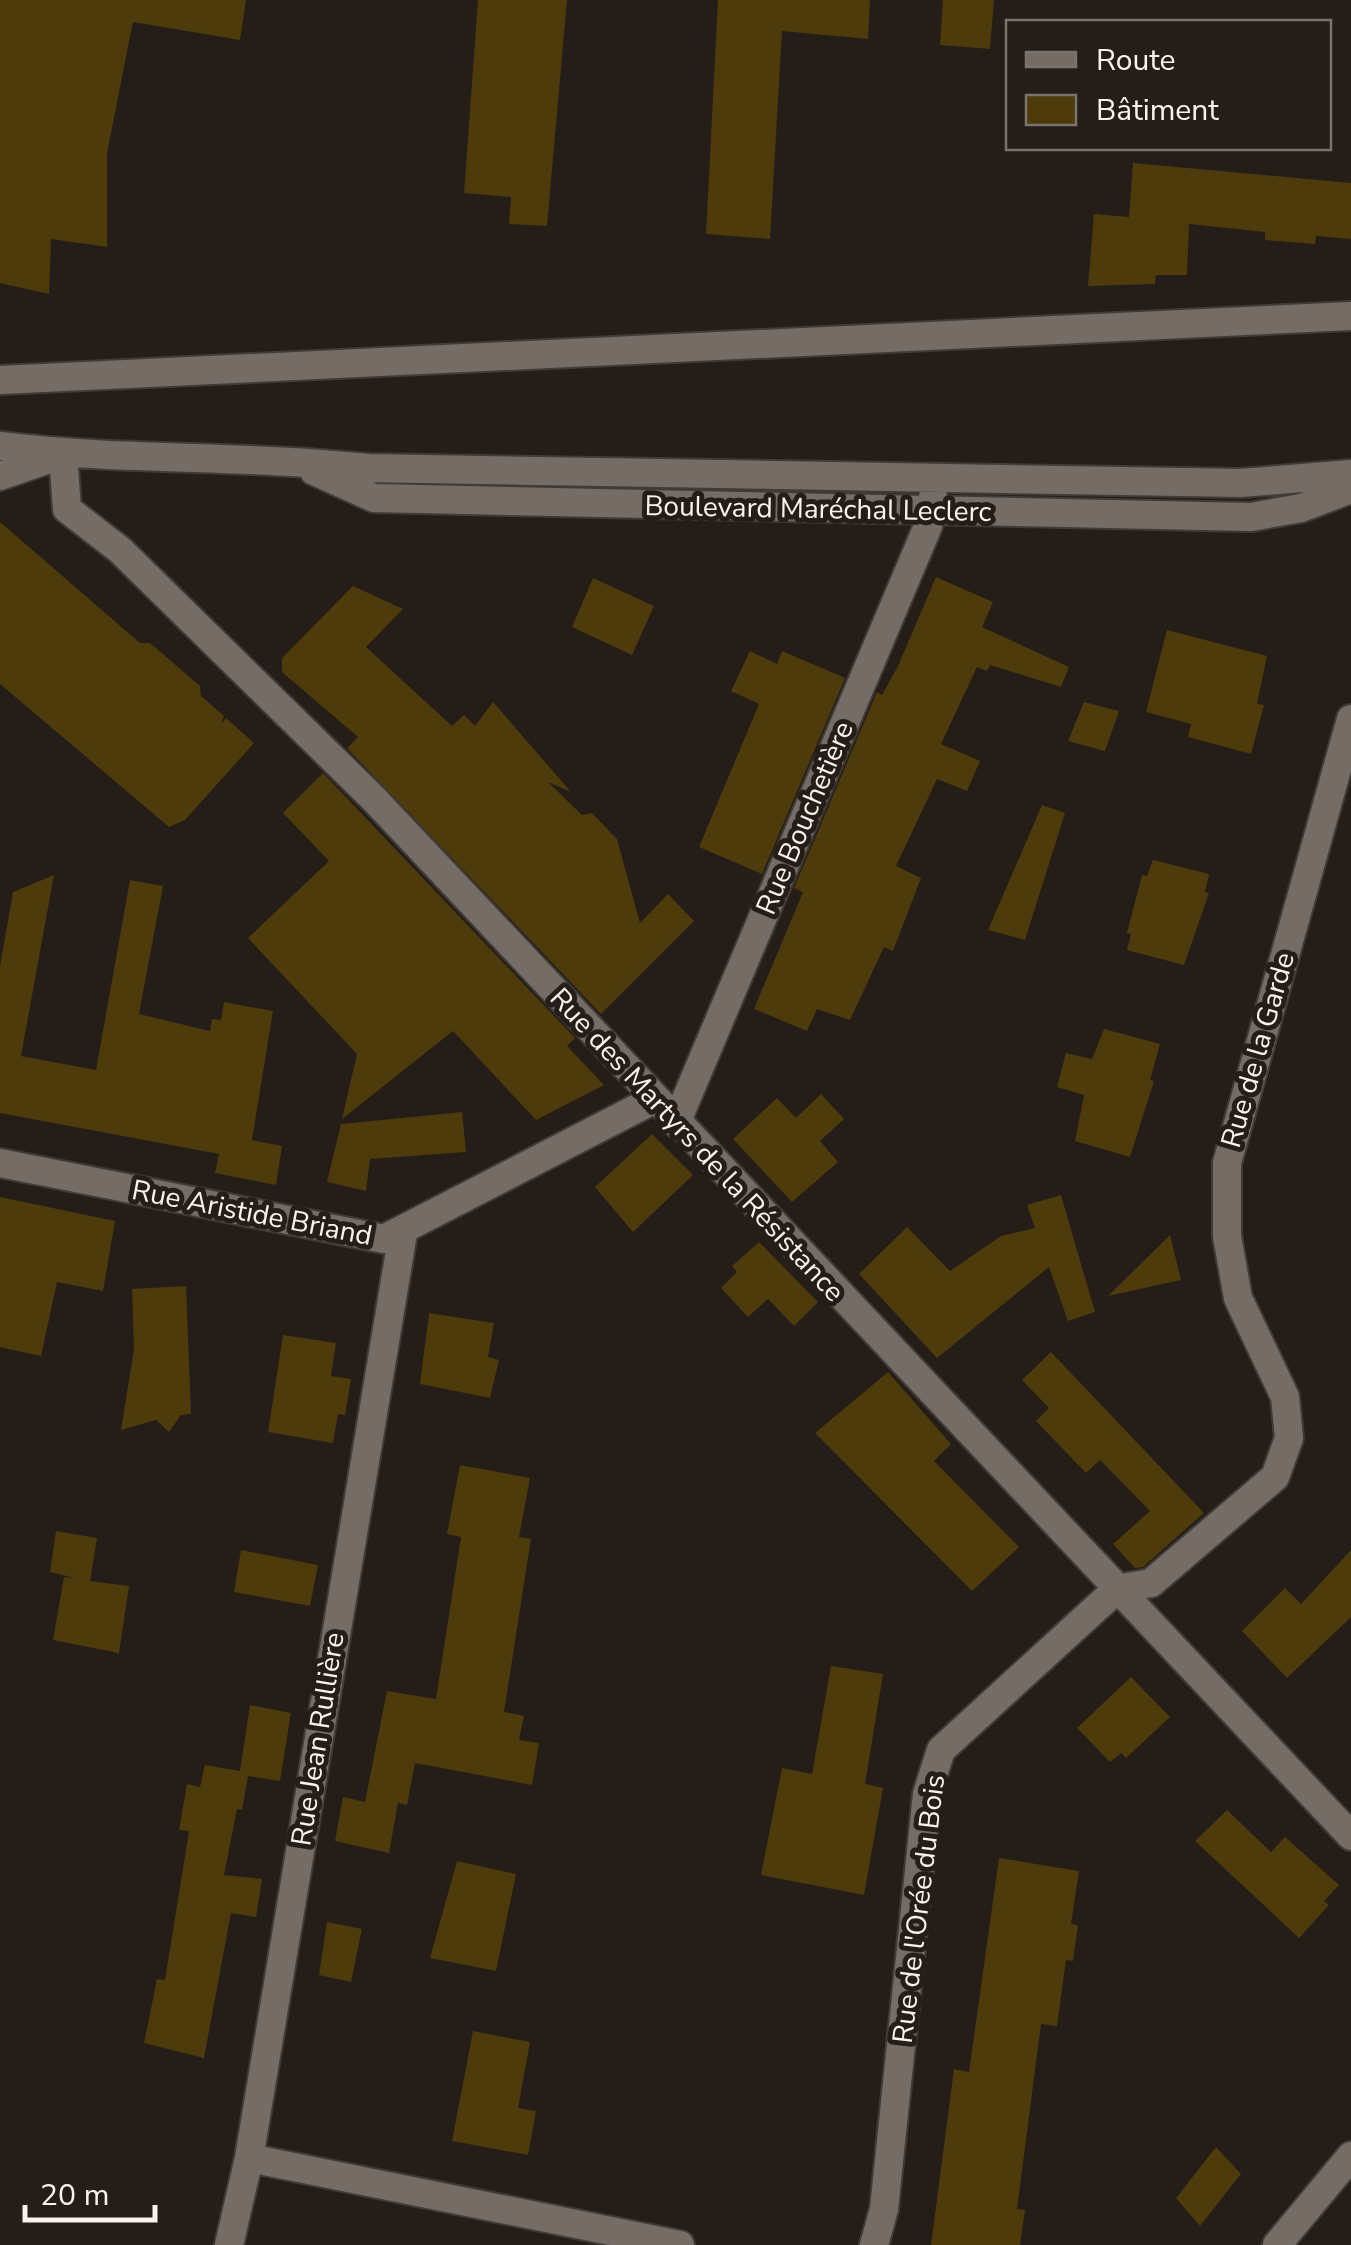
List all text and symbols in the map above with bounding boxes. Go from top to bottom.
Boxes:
legend [1006,20,1331,150]
text: Route [1096,40,1176,81]
text: Bâtiment [1096,90,1219,131]
street label: Boulevard Maréchal Leclerc [644,487,992,531]
street label: Rue Bouchetière [747,716,863,920]
street label: Rue de la Garde [1212,948,1304,1152]
street label: Rue des Martyrs de la Résistance [541,980,853,1310]
street label: Rue Aristide Briand [129,1171,375,1255]
street label: Rue Jean Rullière [282,1630,354,1848]
street label: Rue de l'Orée du Bois [884,1772,954,2046]
scale bar [25,2160,155,2222]
text: 20 m [40,2175,109,2216]

